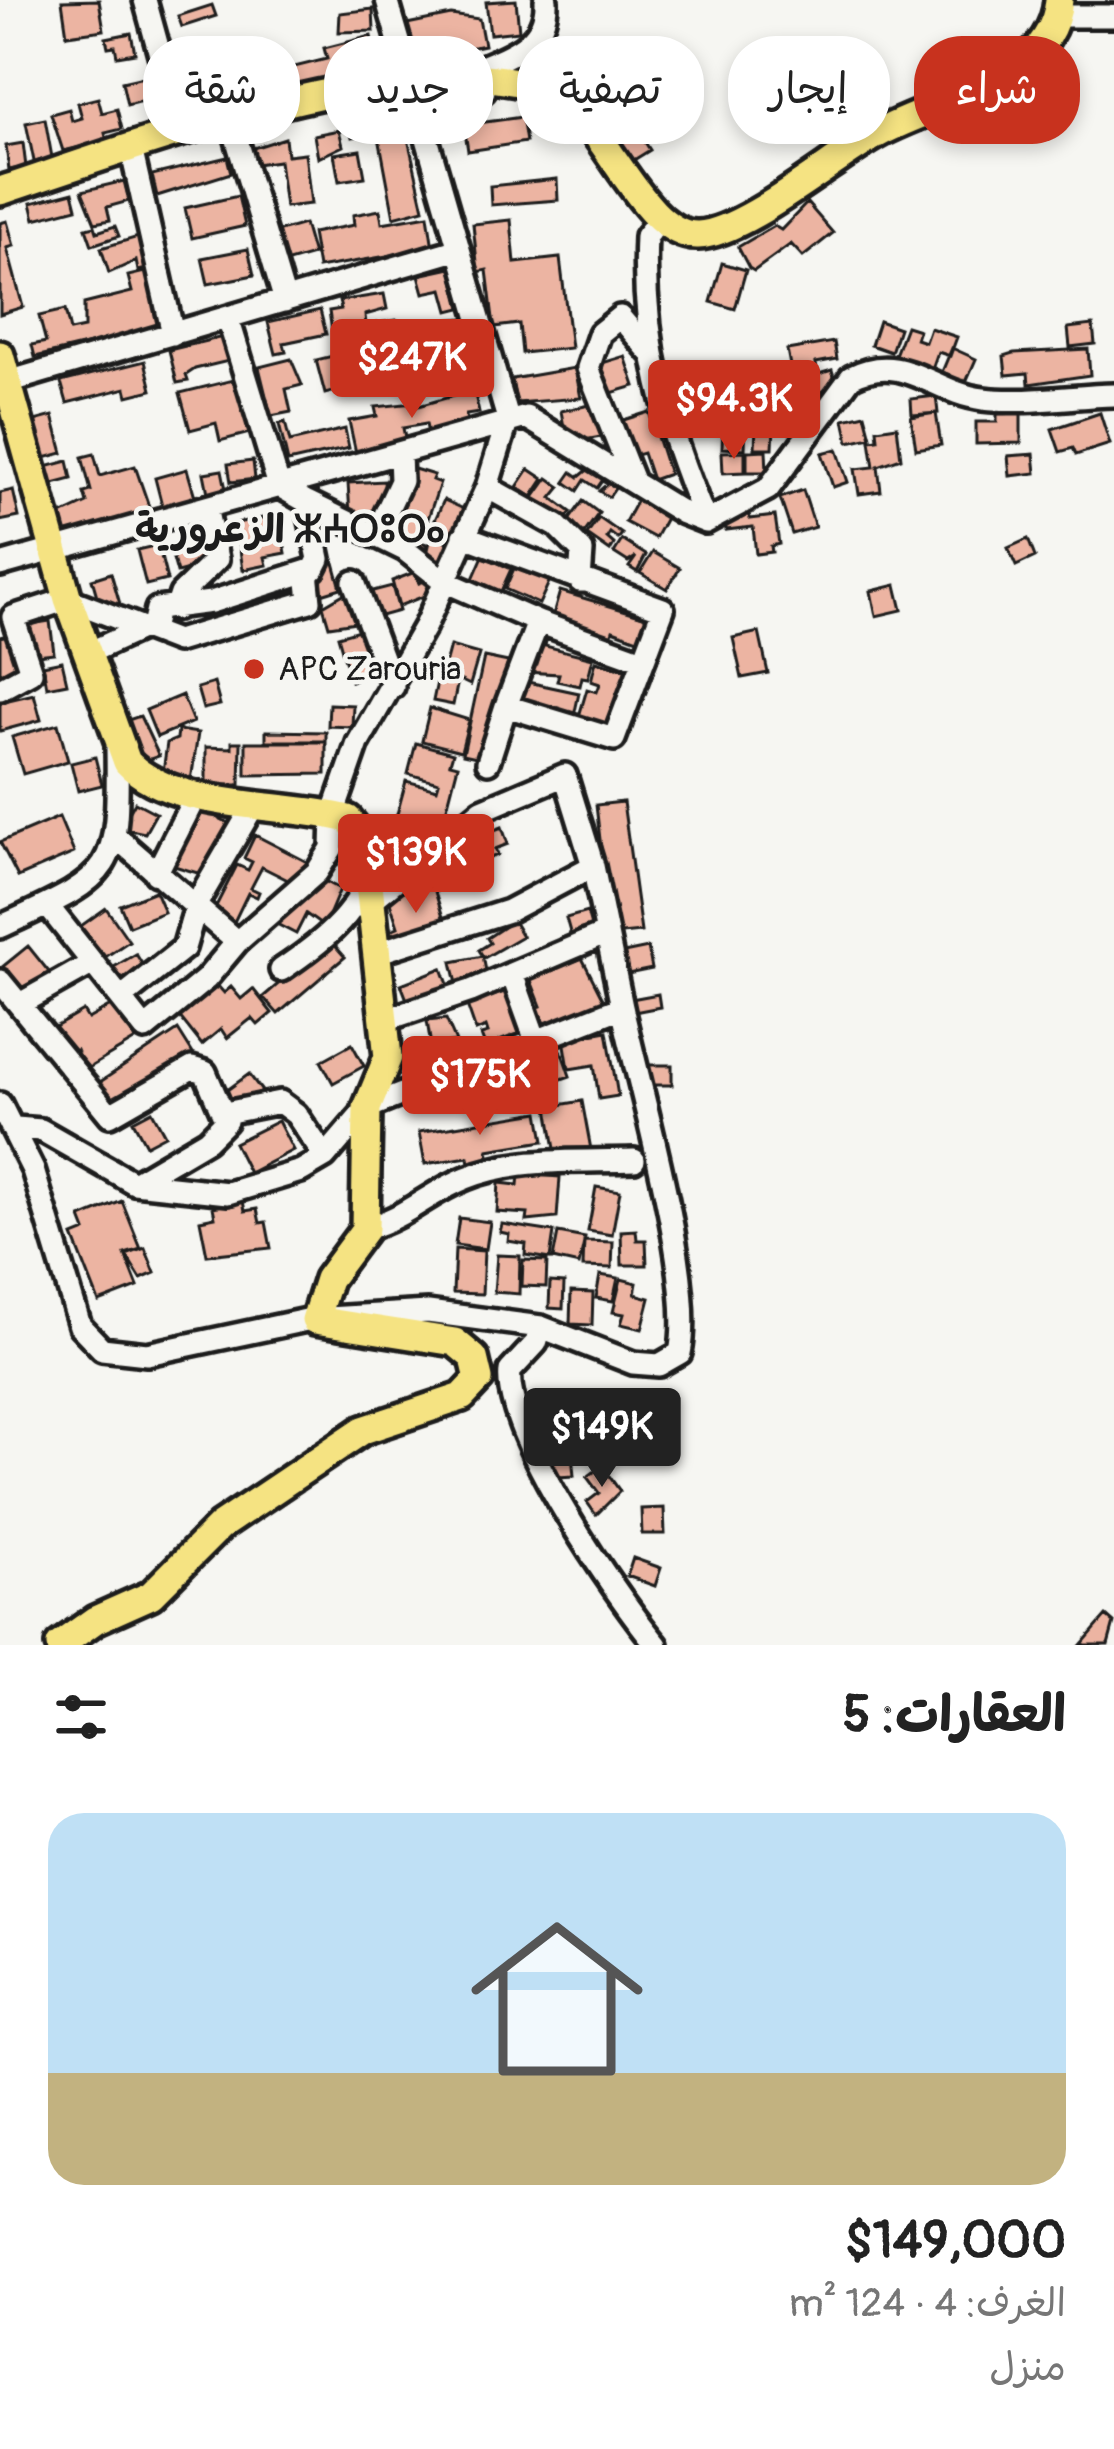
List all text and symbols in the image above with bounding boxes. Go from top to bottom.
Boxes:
chip: شقة [143,36,300,144]
chip: جديد [324,36,493,144]
chip: تصفية [517,36,704,144]
chip: إيجار [728,36,890,144]
chip: شراء [914,36,1080,144]
pin: $247K [328,319,496,421]
text: $247K [357,333,467,382]
pin: $94.3K [636,360,832,462]
text: $94.3K [675,374,793,423]
district label: الزعرورية ⵣⵄⵔⵓⵔⴰ [135,505,445,554]
place label: APC Zarouria [278,649,461,690]
marker: APC Zarouria [241,656,267,682]
pin: $139K [332,814,500,916]
text: $139K [365,828,467,877]
pin: $175K [396,1036,564,1138]
text: $175K [429,1050,531,1099]
pin: $149K [518,1388,686,1490]
text: $149K [551,1402,653,1451]
text: العقارات: 5 [843,1683,1066,1747]
icon: filters [48,1684,114,1750]
icon: home [449,1891,665,2107]
text: $149,000 [845,2209,1066,2273]
text: الغرف: 4 · 124 m² [789,2279,1066,2328]
text: منزل [989,2343,1066,2392]

